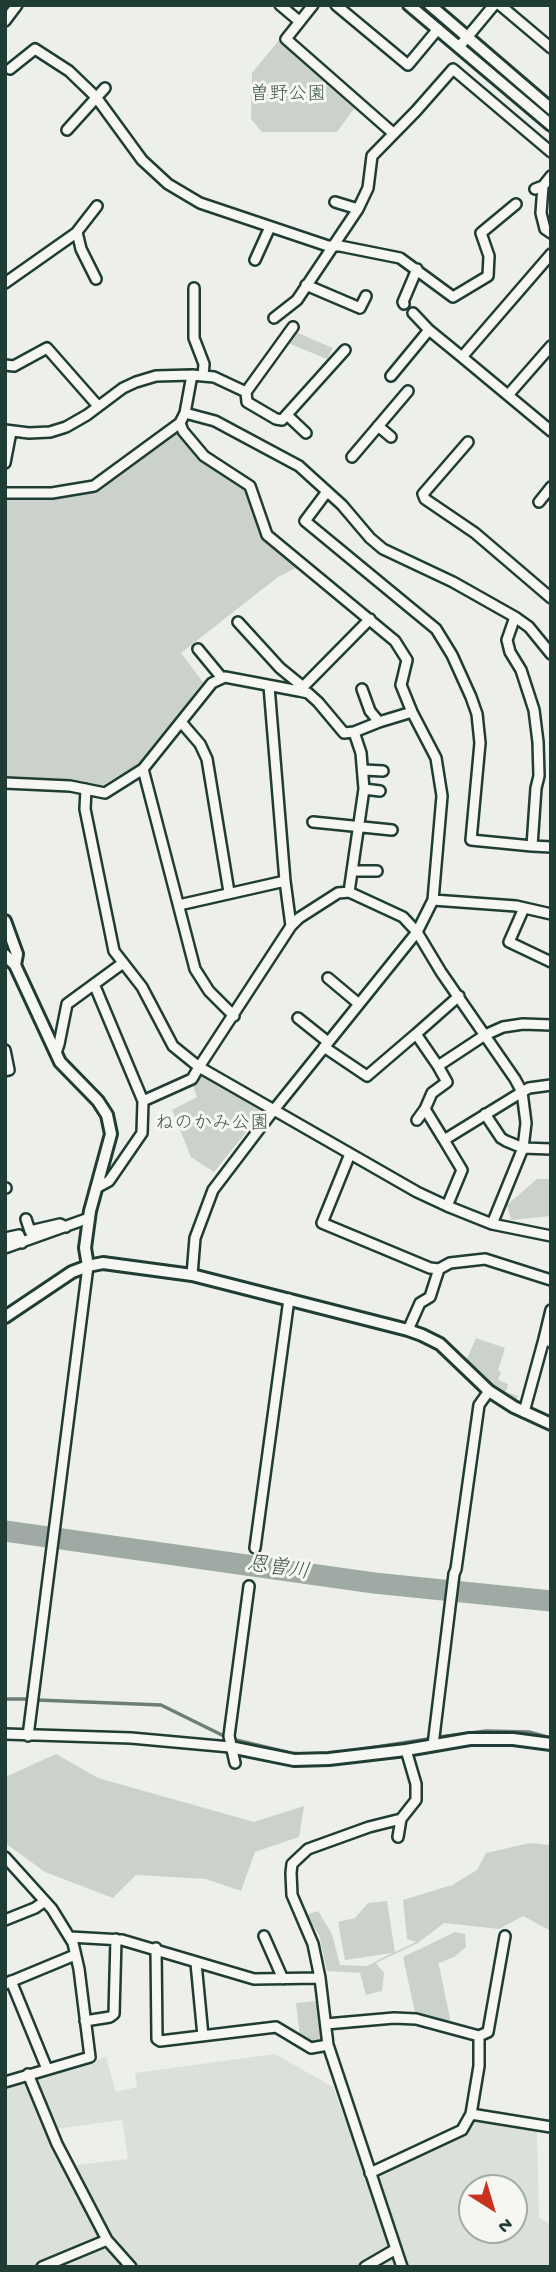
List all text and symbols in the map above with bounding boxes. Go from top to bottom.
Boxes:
park label: 曽野公園 [250,85,326,107]
park label: ねのかみ公園 [155,1114,269,1136]
water label: 恩曽川 [245,1553,311,1587]
north arrow [458,2174,528,2244]
text: N [493,2212,517,2237]

